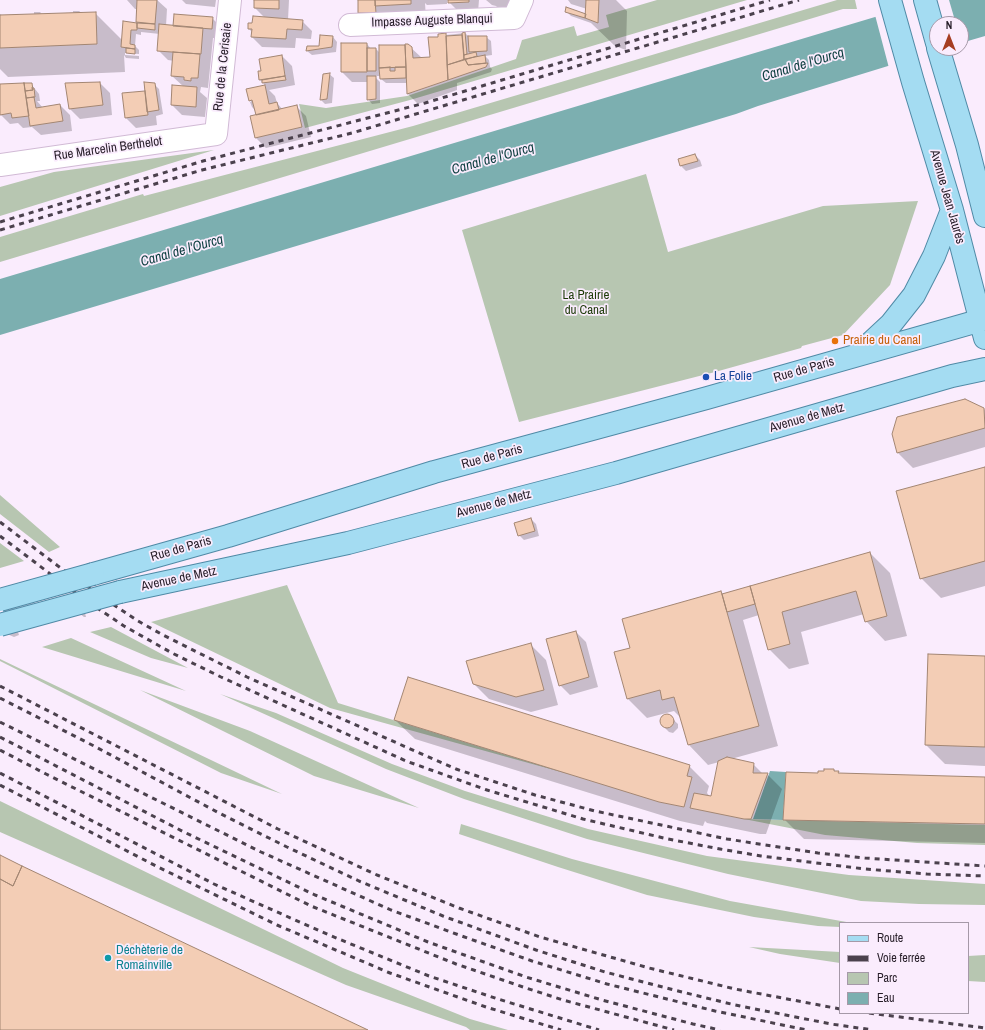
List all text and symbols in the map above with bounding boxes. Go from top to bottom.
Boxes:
street label: Impasse Auguste Blanqui [371,11,493,31]
north arrow [929,16,969,56]
text: N [946,18,952,32]
street label: Rue de la Cerisaie [211,22,235,112]
water label: Canal de l'Ourcq [760,45,846,85]
street label: Rue Marcelin Berthelot [53,134,163,164]
water label: Canal de l'Ourcq [450,139,536,179]
street label: Avenue Jean Jaurès [926,148,968,246]
water label: Canal de l'Ourcq [139,231,225,271]
park label: La Prairie du Canal [563,288,609,319]
place label: Prairie du Canal [843,333,921,349]
marker: Prairie du Canal [830,336,840,346]
street label: Rue de Paris [772,354,836,386]
place label: La Folie [714,369,752,385]
marker: La Folie [701,372,711,382]
street label: Avenue de Metz [768,400,846,436]
street label: Rue de Paris [460,441,524,473]
street label: Avenue de Metz [455,487,533,521]
street label: Rue de Paris [149,533,213,565]
street label: Avenue de Metz [140,563,218,595]
legend [839,922,969,1014]
text: Route [877,930,903,946]
place label: Déchèterie de Romainville [116,943,183,974]
text: Voie ferrée [877,950,925,966]
marker: Déchèterie de Romainville [103,953,113,963]
text: Parc [877,970,897,986]
text: Eau [877,990,895,1006]

